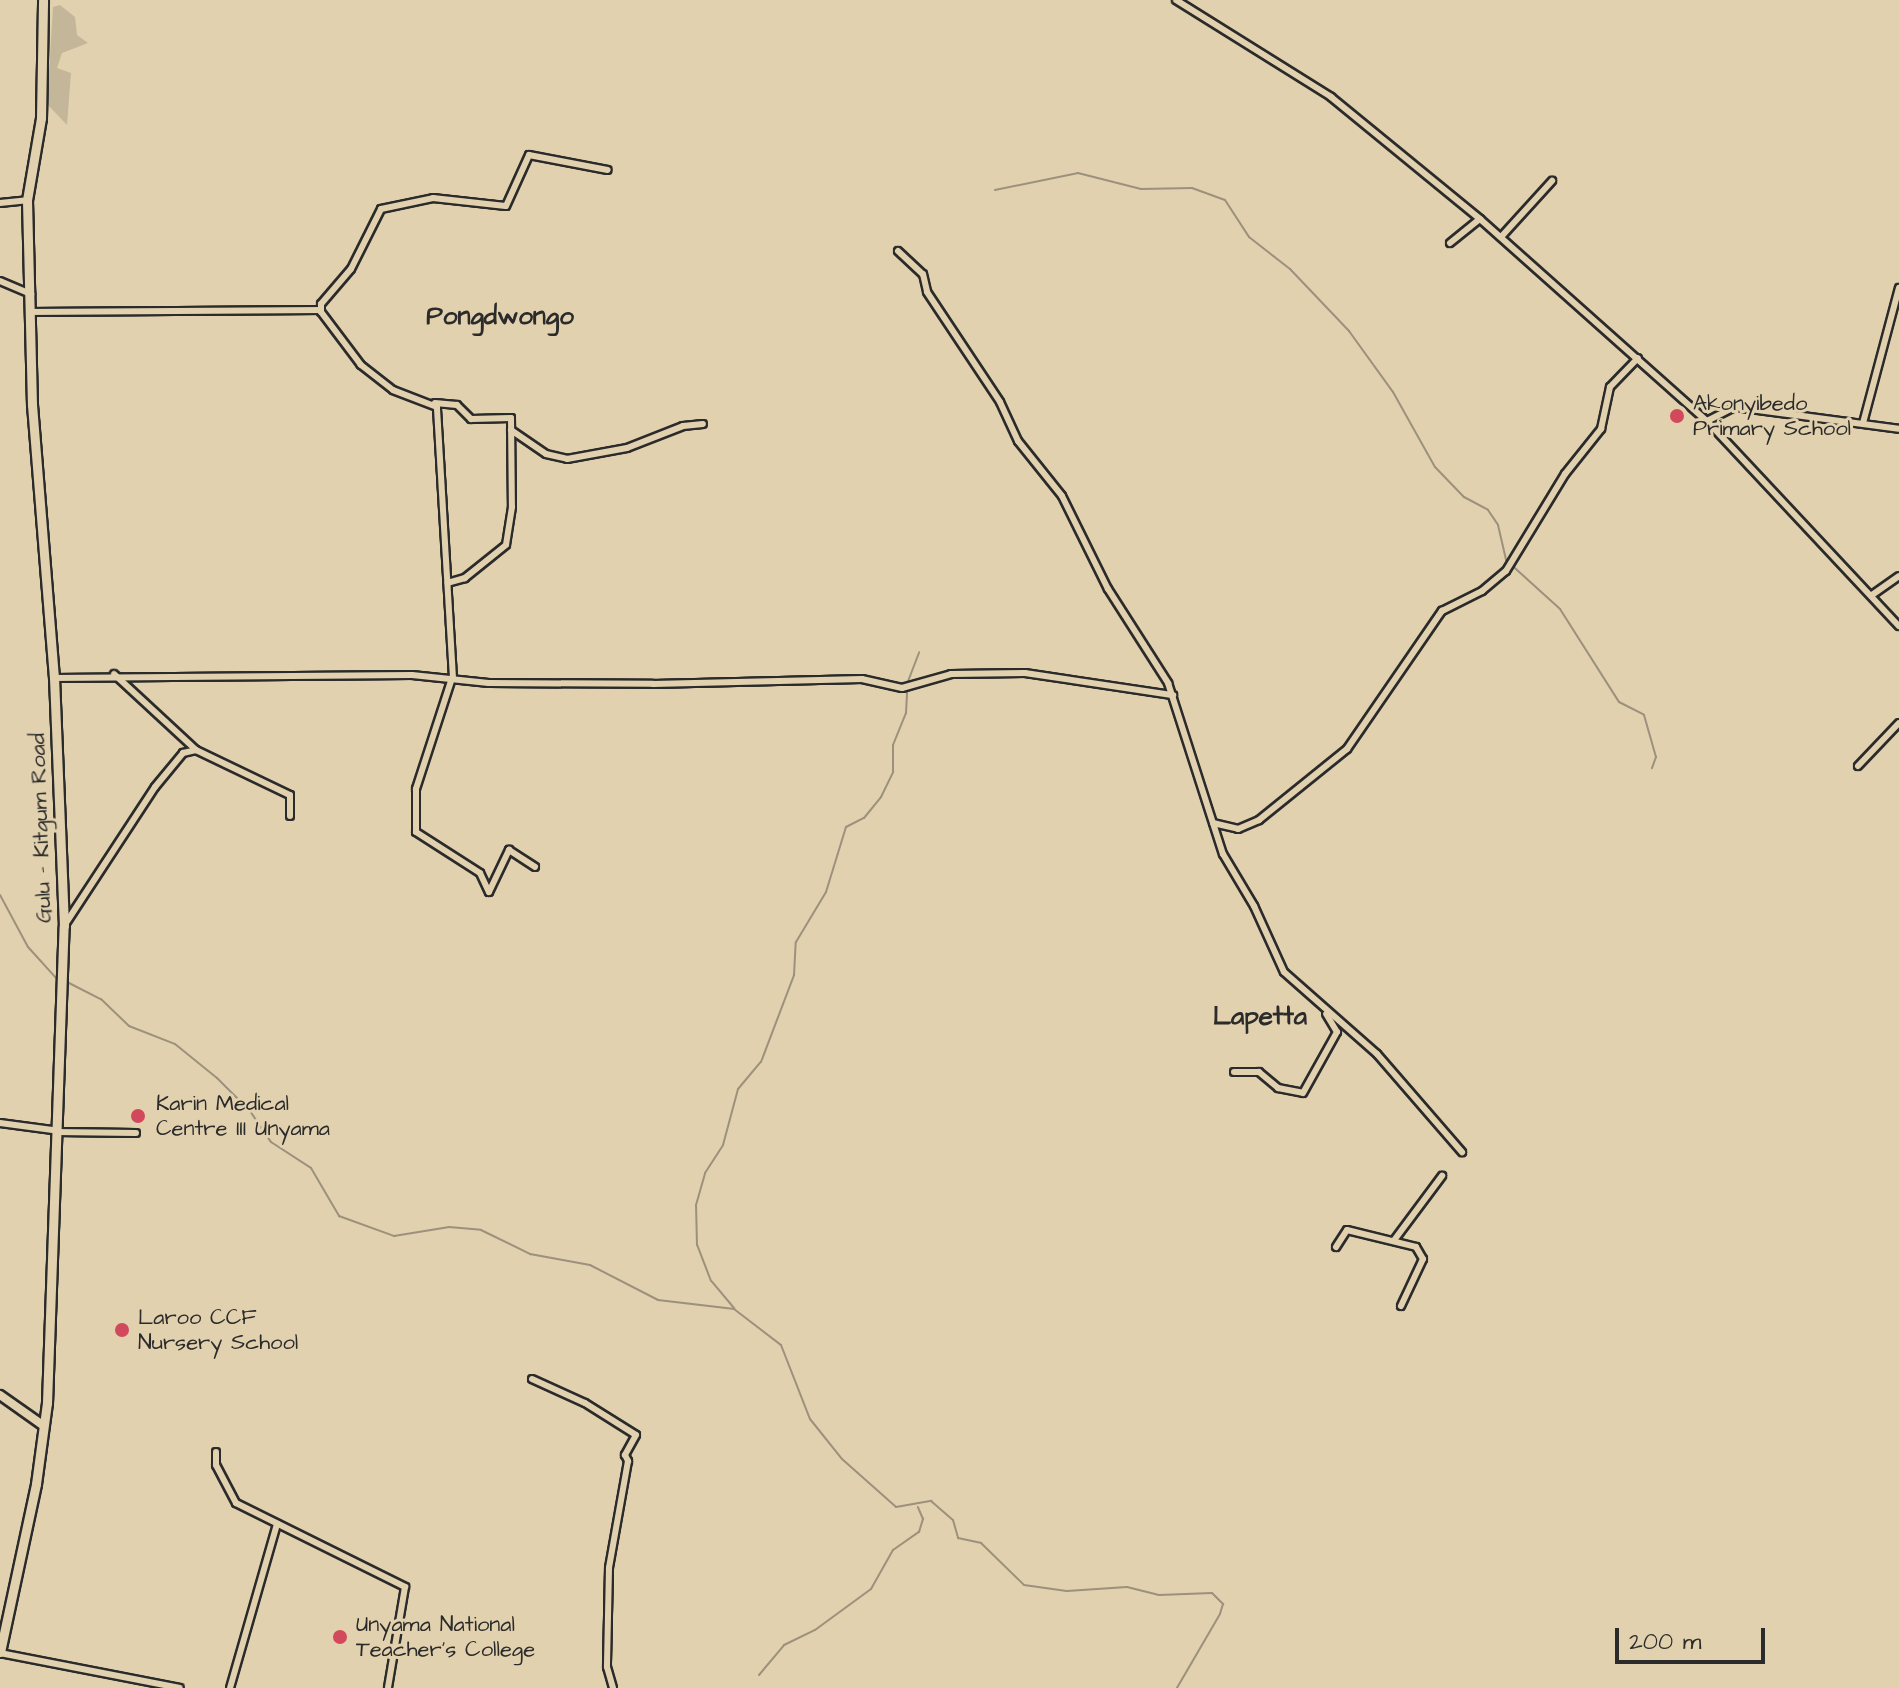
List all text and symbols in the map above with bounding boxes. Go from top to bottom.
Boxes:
district label: Pongdwongo [426,301,574,333]
place label: Akonyibedo Primary School [1693,390,1851,442]
marker: Akonyibedo Primary School [1668,407,1686,425]
street label: Gulu - Kitgum Road [24,733,58,923]
district label: Lapetta [1213,1001,1307,1033]
place label: Karin Medical Centre III Unyama [156,1090,330,1142]
marker: Karin Medical Centre III Unyama [127,1105,149,1127]
place label: Laroo CCF Nursery School [138,1304,298,1356]
marker: Laroo CCF Nursery School [113,1321,131,1339]
place label: Unyama National Teacher's College [356,1611,535,1662]
scale bar [1619,1612,1769,1662]
text: 200 m [1629,1625,1701,1659]
marker: Unyama National Teacher's College [331,1628,349,1646]

